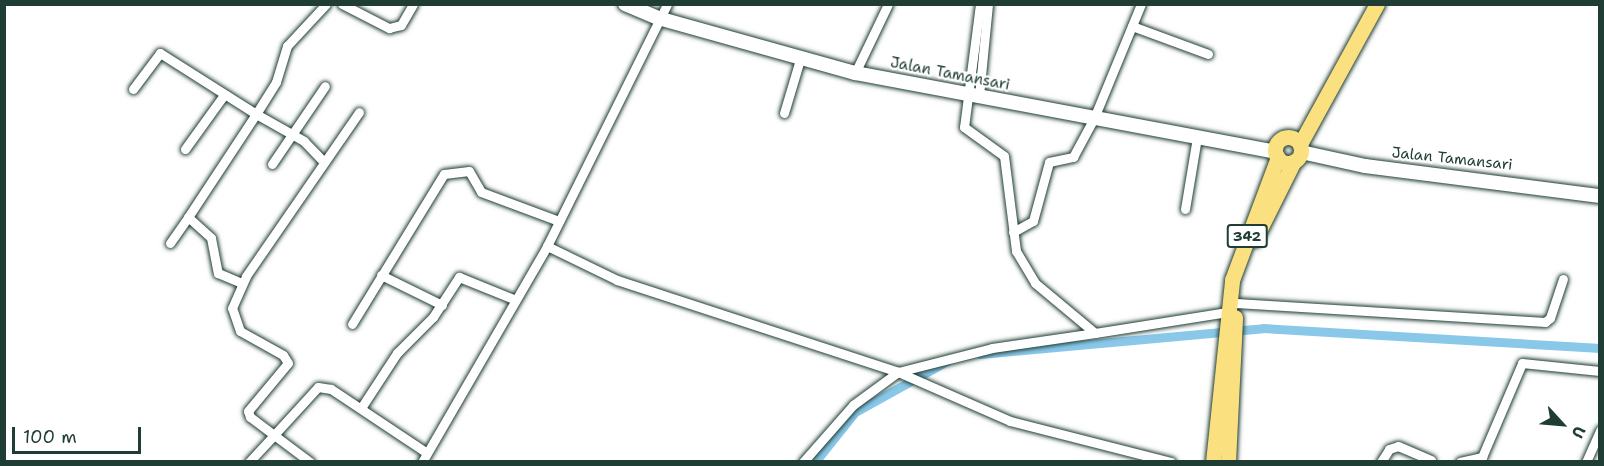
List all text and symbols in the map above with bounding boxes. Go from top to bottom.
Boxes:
street label: Jalan Tamansari [889,54,1011,94]
street label: Jalan Tamansari [1391,144,1513,174]
road number: 342 [1226,225,1268,247]
north arrow [1532,394,1592,454]
scale bar [15,415,144,453]
text: U [1567,423,1590,442]
text: 100 m [23,425,77,449]

